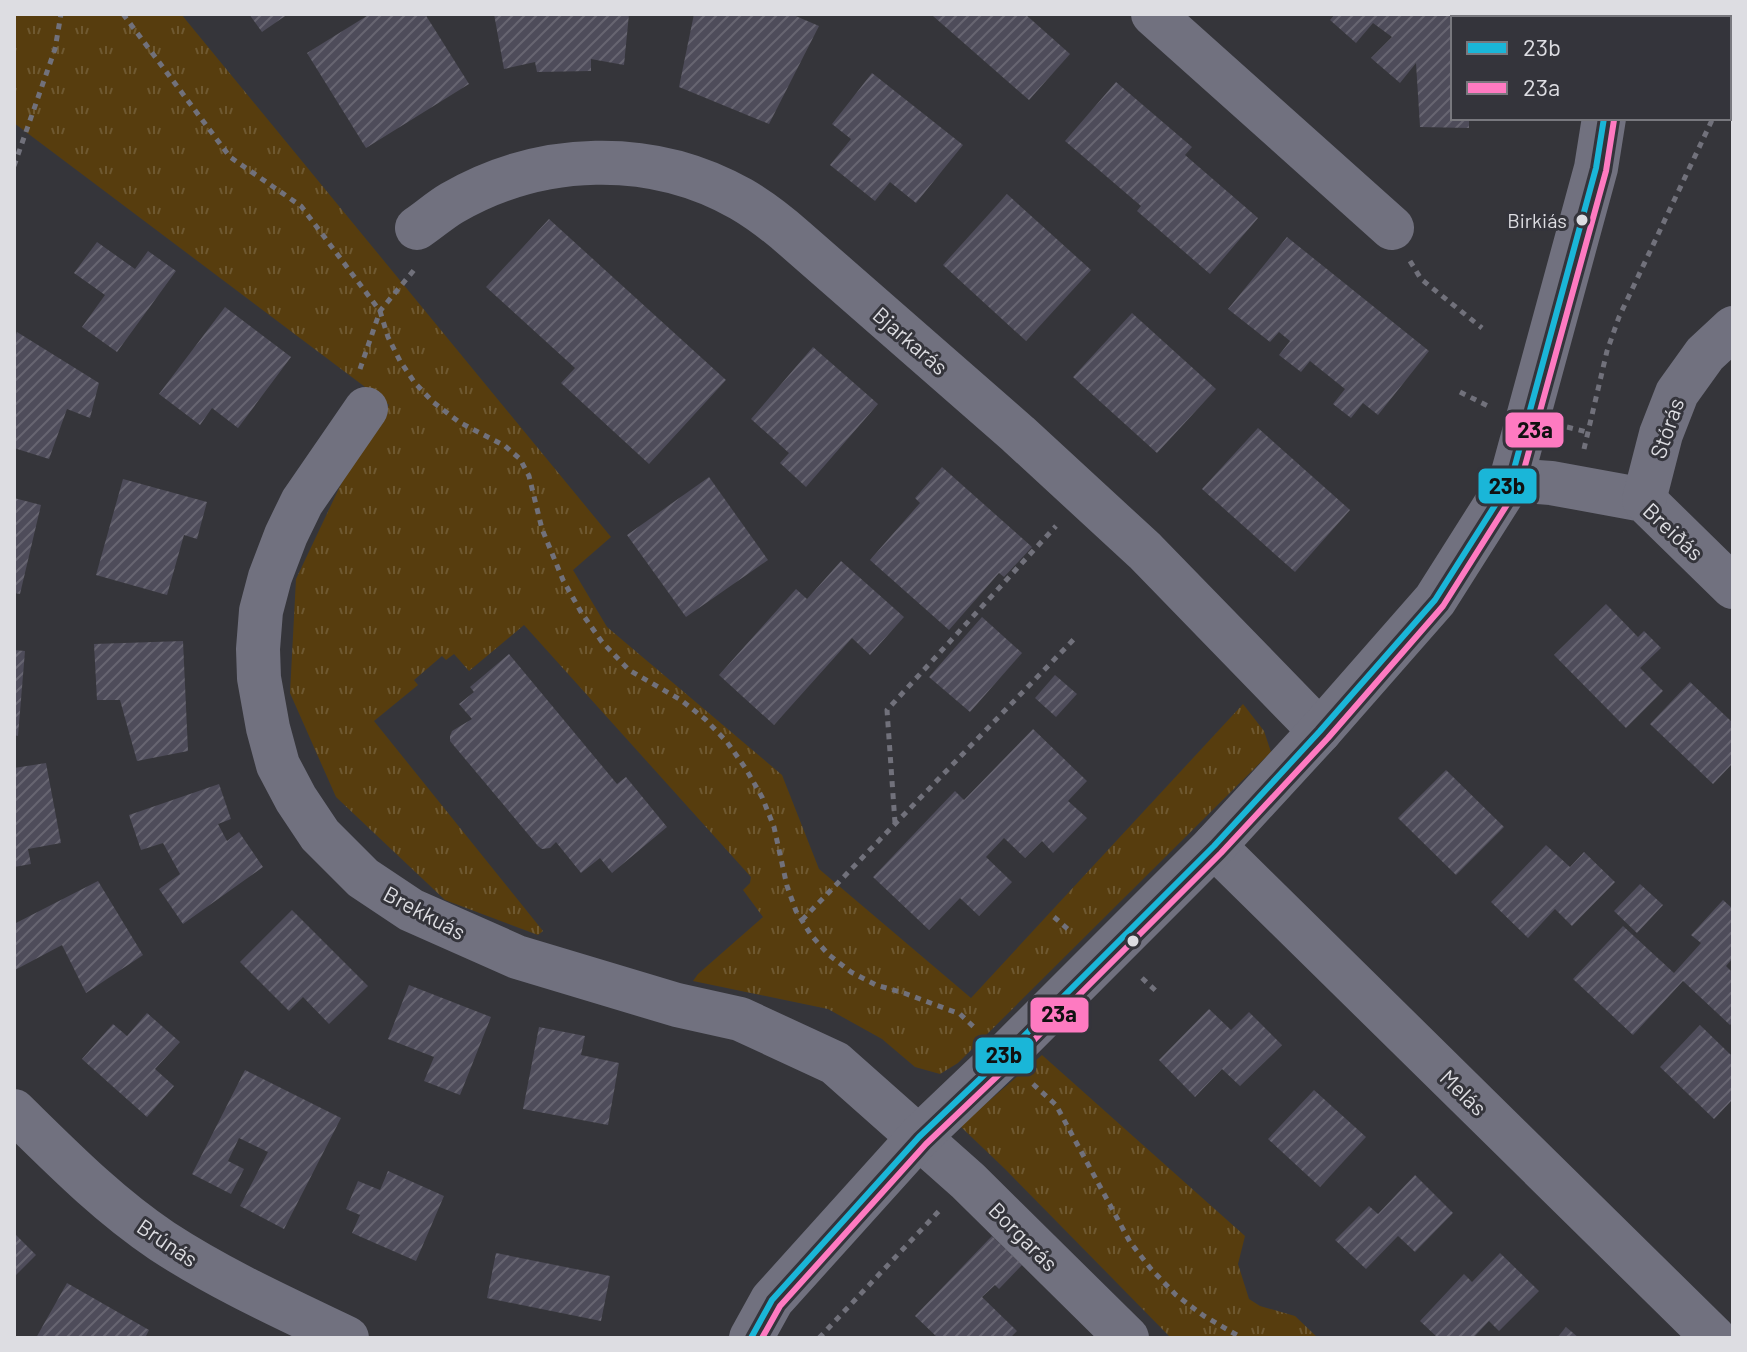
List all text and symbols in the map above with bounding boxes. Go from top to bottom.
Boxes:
legend [1451,16,1731,120]
text: 23b [1523,32,1561,61]
text: 23a [1523,72,1560,101]
place label: Birkiás [1507,208,1567,232]
marker: Birkiás [1574,212,1590,228]
street label: Bjarkarás [868,301,954,379]
street label: Stórás [1644,394,1688,462]
line badge: 23a [1504,411,1565,449]
text: 23a [1517,416,1553,442]
line badge: 23b [1477,467,1538,505]
text: 23b [1489,472,1525,498]
street label: Breiðás [1639,497,1709,565]
street label: Brekkuás [380,880,470,944]
unlabelled marker [1125,933,1141,949]
line badge: 23a [1029,996,1090,1034]
text: 23a [1041,1000,1077,1026]
line badge: 23b [974,1036,1035,1075]
text: 23b [986,1041,1022,1067]
street label: Melás [1435,1064,1493,1120]
street label: Borgarás [984,1196,1064,1276]
street label: Brúnás [133,1212,203,1272]

